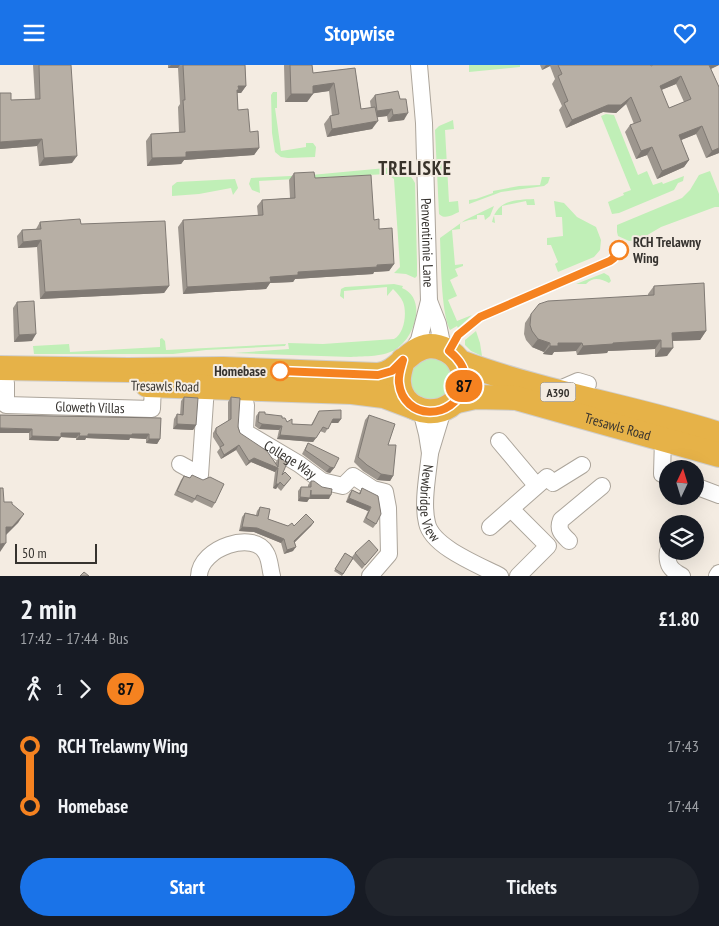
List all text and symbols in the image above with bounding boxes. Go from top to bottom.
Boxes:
icon: menu [20,19,48,47]
text: Stopwise [324,19,395,47]
icon: heart [671,19,699,47]
district label: TRELISKE [378,156,452,180]
street label: Penventinnie Lane [417,198,438,288]
place label: RCH Trelawny Wing [632,233,701,267]
marker: RCH Trelawny Wing [609,240,629,260]
marker: Homebase [270,361,290,381]
place label: Homebase [214,362,266,380]
line badge: 87 [442,370,486,402]
text: 87 [455,374,473,397]
street label: Tresawls Road [131,376,199,396]
road number: A390 [540,383,576,402]
street label: Gloweth Villas [55,397,125,417]
street label: Tresawls Road [582,409,653,444]
street label: College Way [261,436,321,483]
north arrow [659,460,704,505]
map controls [659,460,704,560]
street label: Newbridge View [416,463,444,546]
button: layers [659,515,704,560]
scale bar [15,541,98,564]
text: 50 m [22,544,47,562]
text: 2 min [20,590,77,627]
text: £1.80 [659,607,699,631]
text: 17:42 – 17:44 · Bus [20,628,128,648]
icon: walk [20,675,48,703]
icon: forward [71,675,99,703]
text: 87 [117,677,134,700]
text: 1 [56,679,63,699]
text: RCH Trelawny Wing [58,734,188,758]
text: 17:43 [667,736,699,756]
text: Homebase [58,794,128,818]
text: 17:44 [667,796,699,816]
button: Start [20,858,355,916]
button: Tickets [365,858,699,916]

